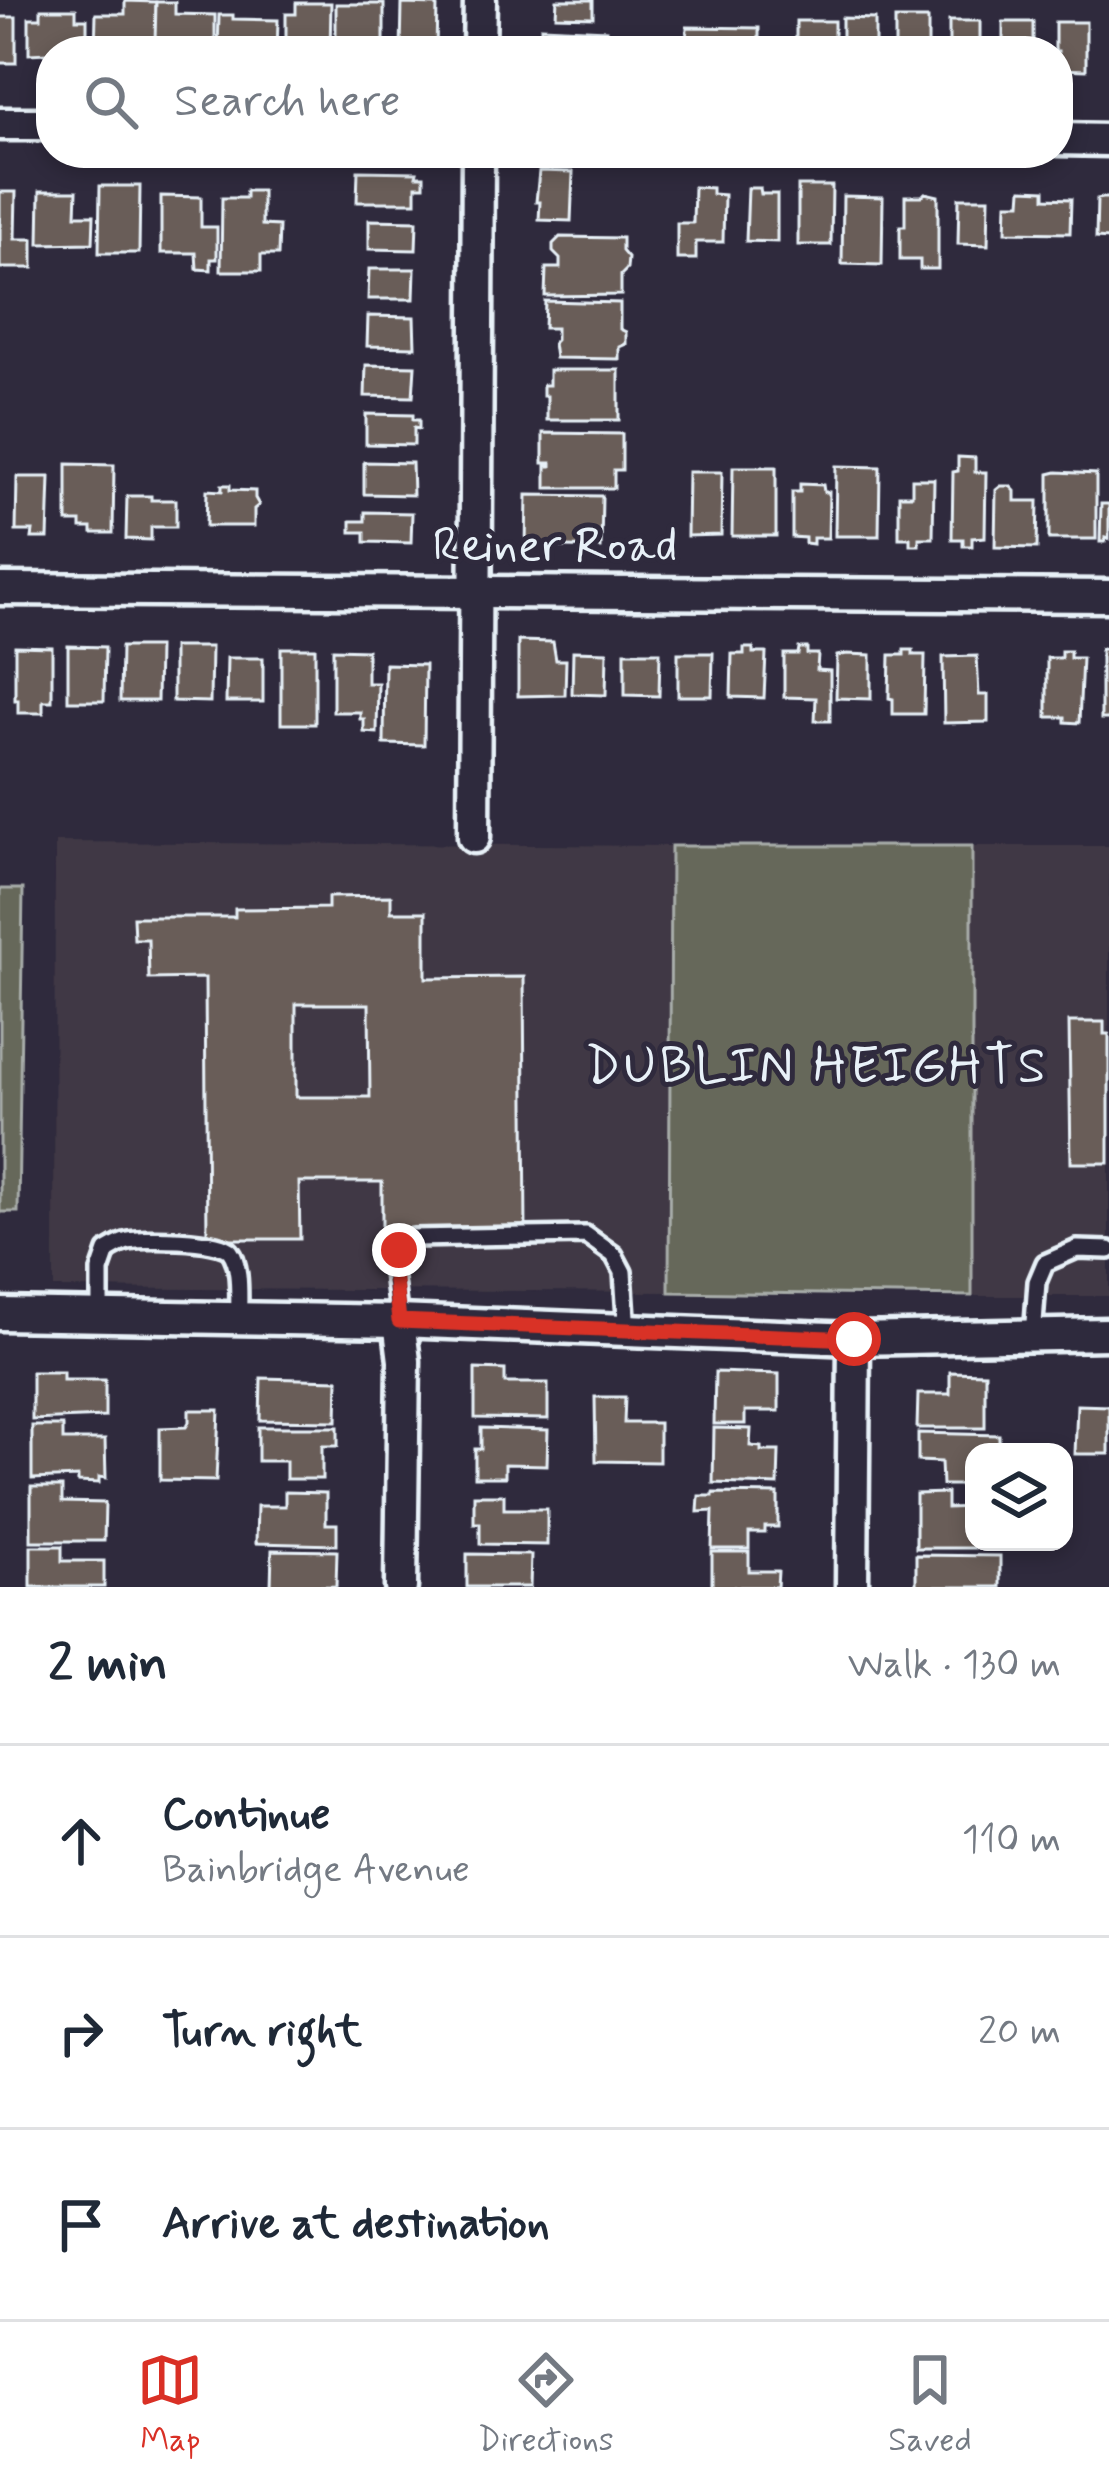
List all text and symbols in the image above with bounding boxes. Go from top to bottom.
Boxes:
search box [36,36,1073,168]
icon: search [78,69,144,135]
text: Search here [174,73,401,132]
street label: Reiner Road [432,515,678,578]
district label: DUBLIN HEIGHTS [585,1035,1049,1101]
route end [372,1223,426,1277]
route start [827,1312,881,1366]
map controls [965,1443,1073,1551]
button: layers [965,1443,1073,1551]
text: 2 min [48,1632,168,1698]
text: Walk · 130 m [848,1640,1061,1691]
text: Continue [162,1786,330,1845]
icon: ahead [48,1808,114,1874]
text: 110 m [962,1815,1061,1866]
text: Bainbridge Avenue [162,1845,470,1896]
icon: right [48,2000,114,2066]
text: Turn right [162,2003,362,2062]
text: 20 m [978,2007,1061,2058]
icon: arrive [48,2192,114,2258]
text: Arrive at destination [162,2195,550,2254]
tab: Map [137,2347,203,2463]
tab: Directions [478,2347,614,2463]
tab: Saved [888,2347,972,2463]

